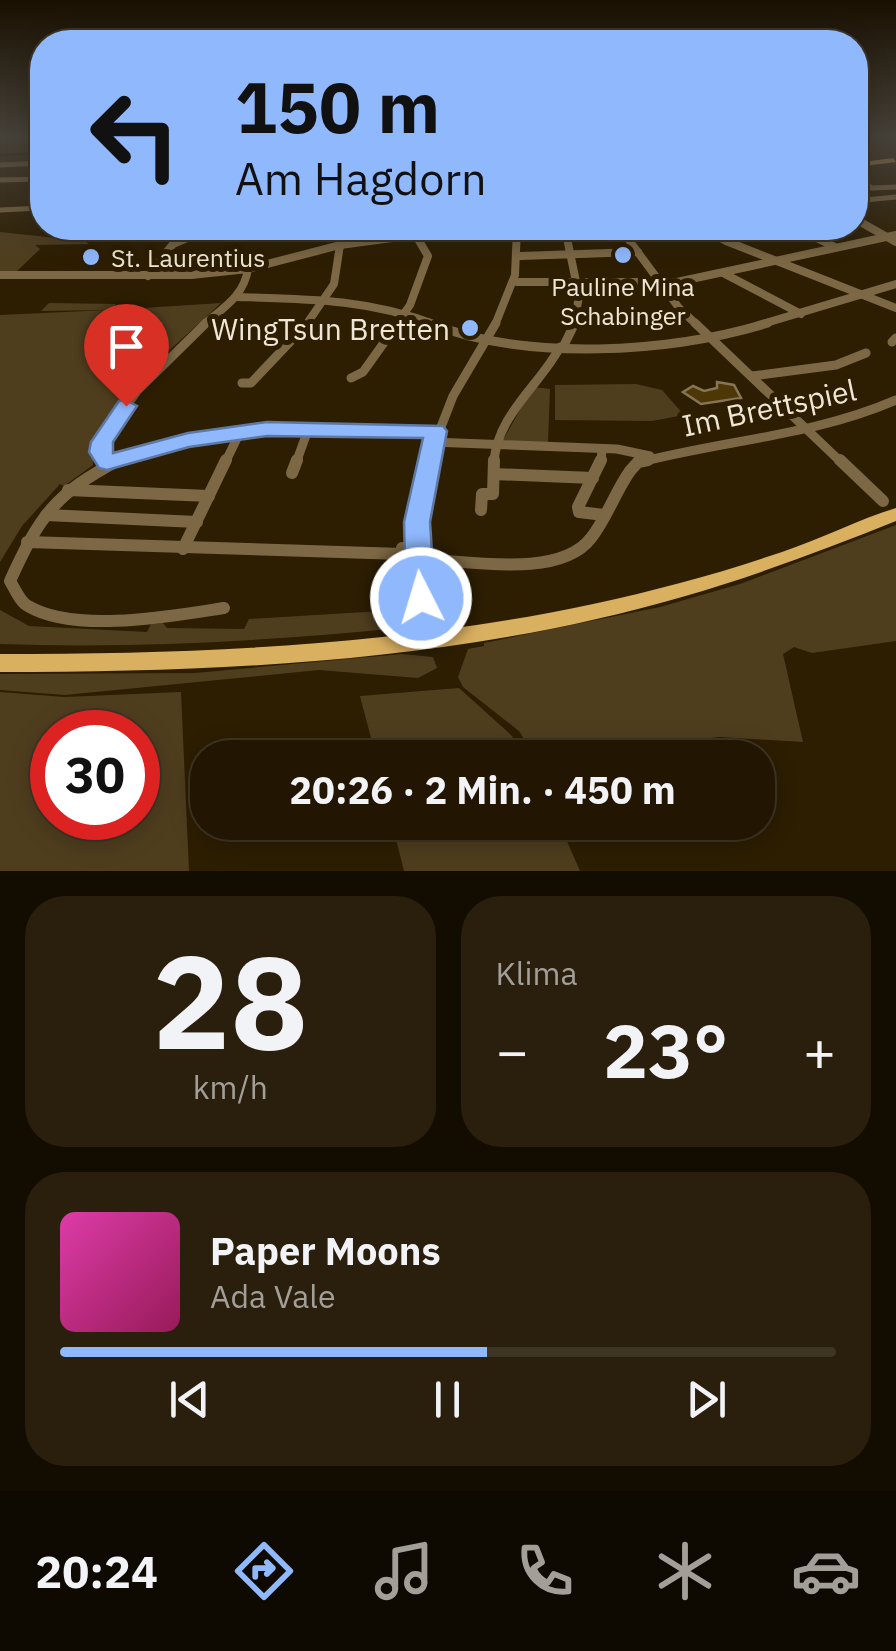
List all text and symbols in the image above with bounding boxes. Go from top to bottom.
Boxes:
text: 150 m [235,61,440,152]
icon: left [70,70,200,200]
text: Am Hagdorn [235,149,486,207]
place label: St. Laurentius [111,241,265,274]
marker: Pauline Mina Schabinger [612,244,634,266]
marker: St. Laurentius [80,246,102,268]
place label: Pauline Mina Schabinger [551,270,695,332]
pin [84,304,169,407]
place label: WingTsun Bretten [211,309,450,348]
marker: WingTsun Bretten [459,317,481,339]
icon: arrive [99,319,154,374]
street label: Im Brettspiel [678,370,860,444]
position arrow [369,546,473,650]
speed limit sign: 30 [30,710,160,840]
text: 20:26 · 2 Min. · 450 m [289,765,676,814]
text: 28 [152,916,308,1085]
text: Klima [496,952,578,994]
text: 23° [603,1001,728,1099]
text: − [496,1015,529,1086]
text: + [803,1015,836,1086]
text: km/h [193,1066,268,1108]
text: Paper Moons [210,1226,441,1275]
text: Ada Vale [210,1275,336,1317]
icon: previous [162,1372,217,1427]
icon: pause [420,1372,475,1427]
icon: next [679,1372,734,1427]
icon: directions [229,1536,299,1606]
icon: music [369,1536,439,1606]
icon: phone [510,1536,580,1606]
icon: climate [650,1536,720,1606]
icon: car [791,1536,861,1606]
text: 20:24 [35,1542,158,1600]

